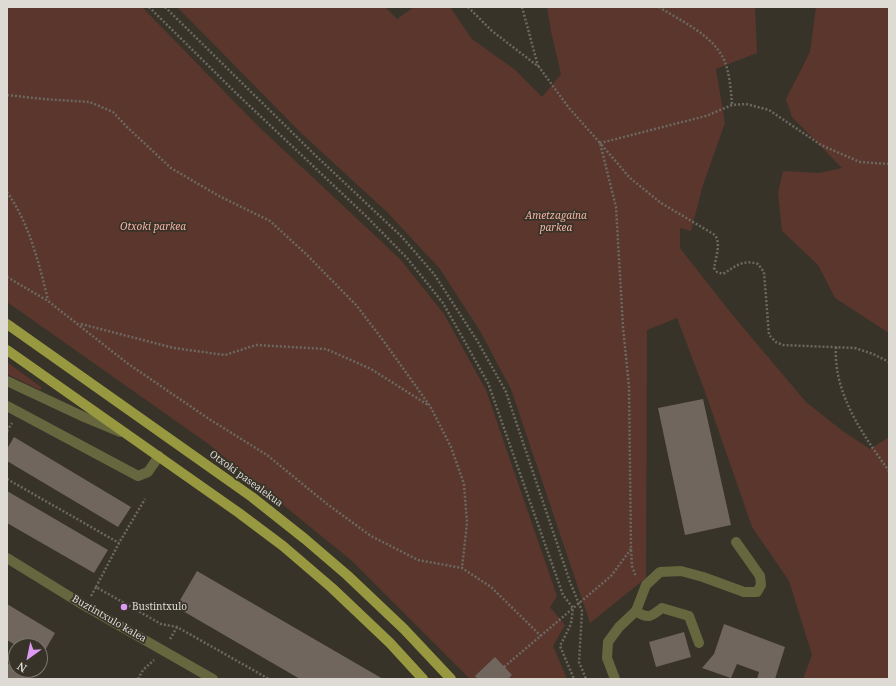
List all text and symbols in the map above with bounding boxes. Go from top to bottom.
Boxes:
park label: Ametzagaina parkea [525,210,587,234]
park label: Otxoki parkea [120,221,186,233]
street label: Otxoki pasealekua [207,448,285,510]
street label: Buztintxulo kalea [70,593,148,645]
place label: Bustintxulo [132,601,187,613]
marker: Bustintxulo [119,602,129,612]
north arrow [8,638,48,678]
text: N [14,659,29,676]

